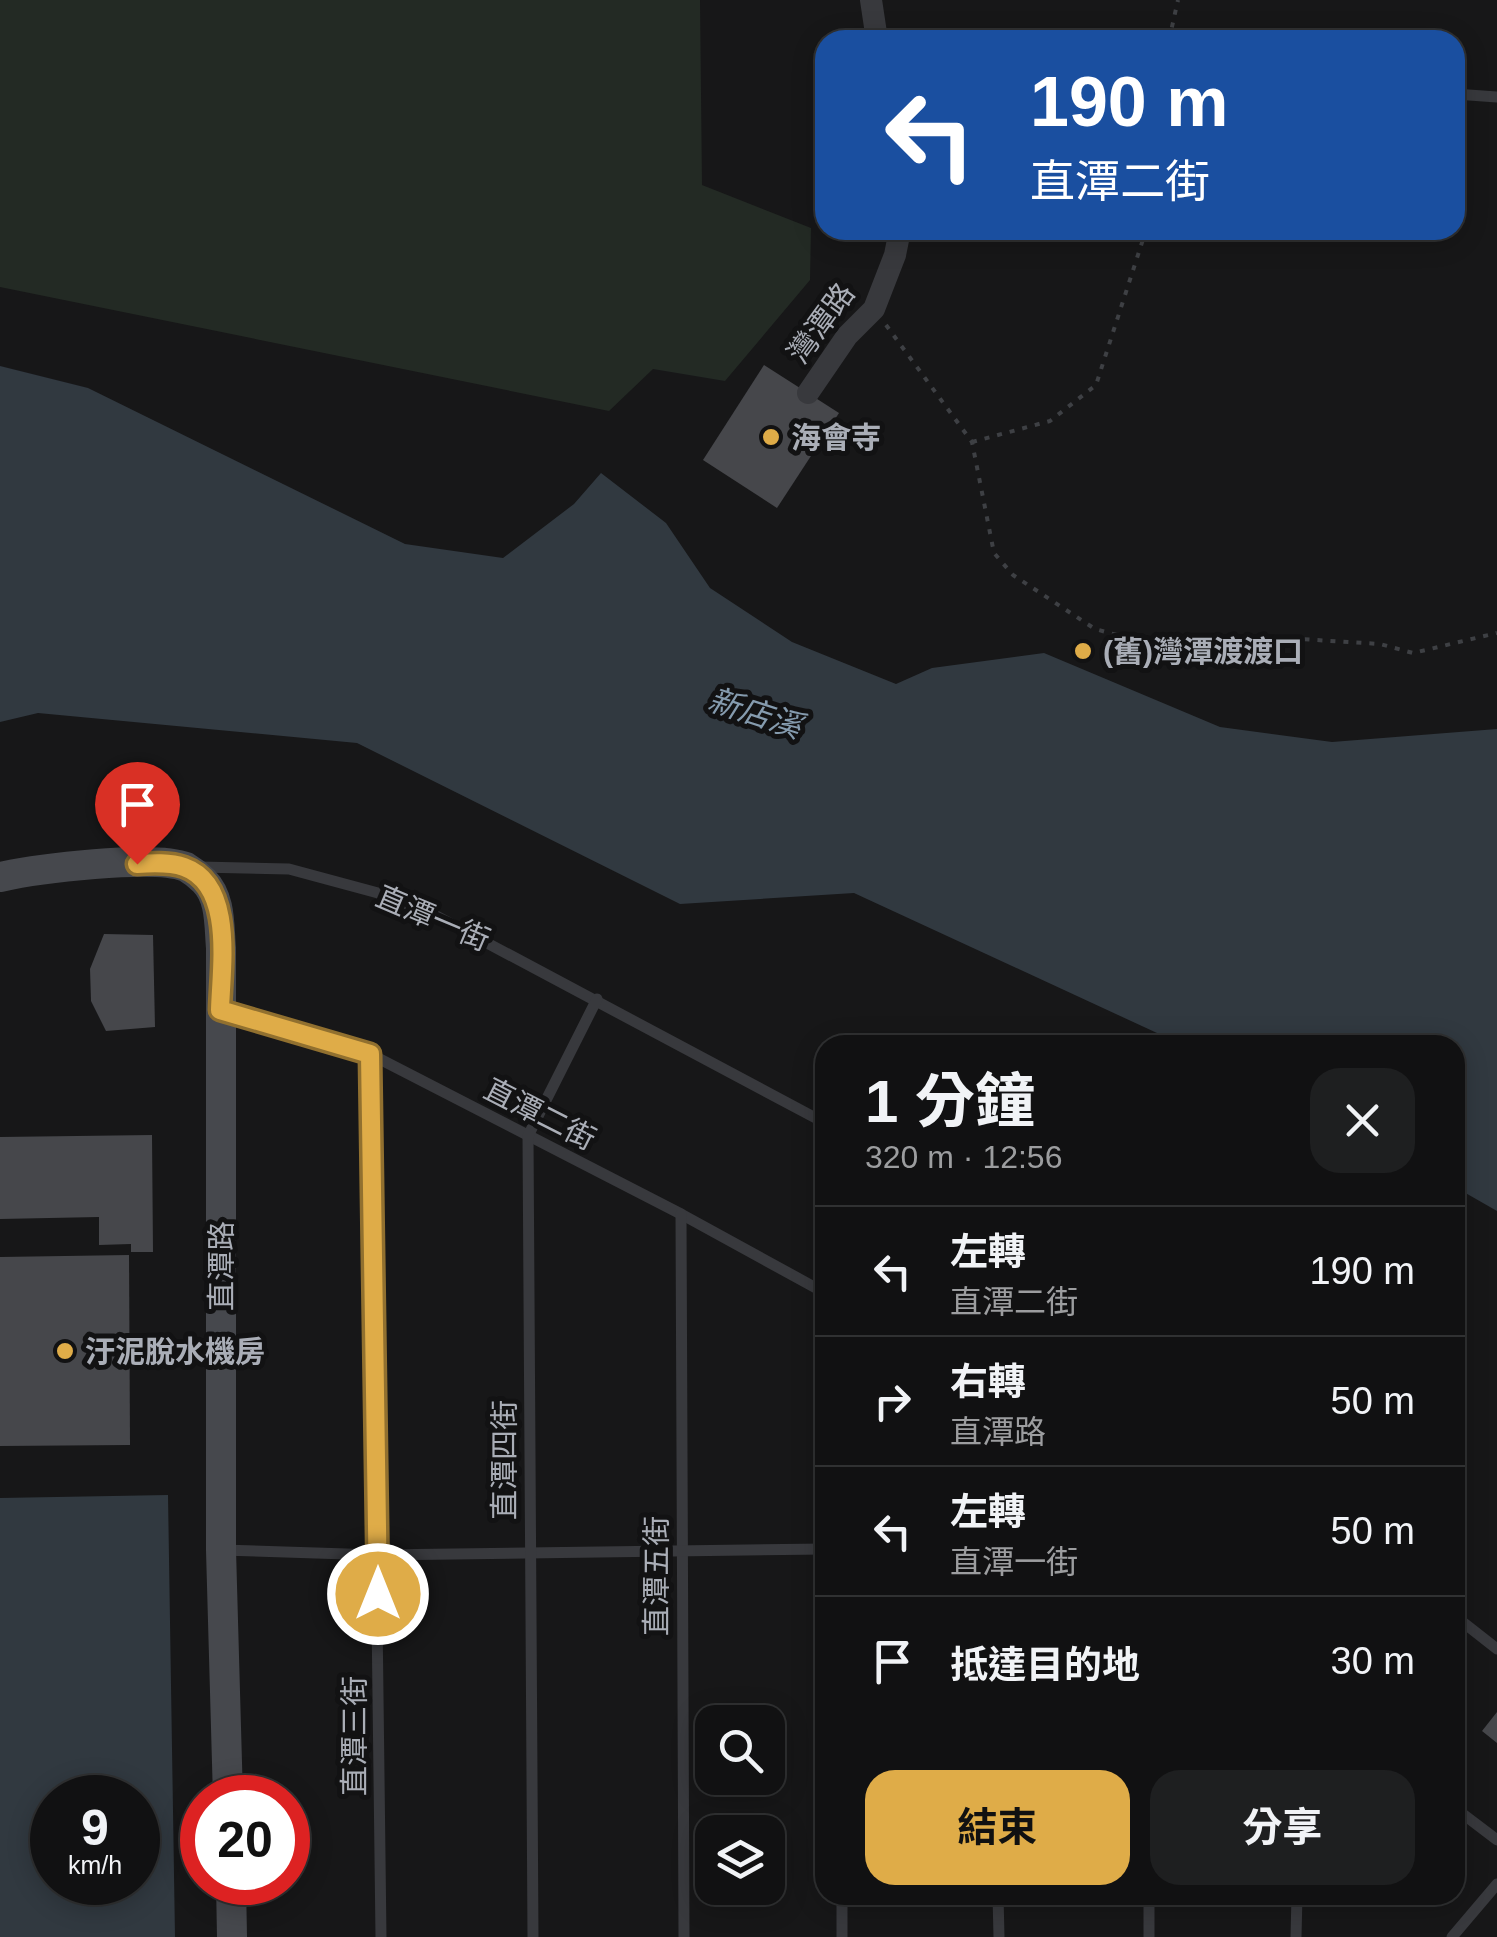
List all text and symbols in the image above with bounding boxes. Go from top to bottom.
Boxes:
text: 190 m [1030,63,1228,141]
icon: left [865,70,995,200]
text: 直潭二街 [1030,156,1210,207]
street label: 灣潭路 [781,277,861,369]
place label: 海會寺 [791,421,881,454]
marker: 海會寺 [760,426,782,448]
place label: (舊)灣潭渡渡口 [1103,635,1303,668]
marker: (舊)灣潭渡渡口 [1072,640,1094,662]
water label: 新店溪 [704,681,810,746]
pin [95,762,180,865]
icon: arrive [110,777,165,832]
street label: 直潭一街 [371,879,495,957]
text: 1 分鐘 [865,1068,1035,1135]
button: close [1310,1068,1415,1173]
street label: 直潭二街 [479,1072,601,1156]
text: 320 m · 12:56 [865,1139,1062,1175]
street label: 直潭路 [205,1221,238,1311]
text: 左轉 [950,1231,1026,1273]
icon: left [865,1244,920,1299]
text: 190 m [1309,1250,1415,1292]
text: 直潭二街 [950,1284,1078,1320]
place label: 汙泥脫水機房 [85,1335,265,1368]
marker: 汙泥脫水機房 [54,1340,76,1362]
text: 右轉 [950,1361,1026,1403]
icon: right [865,1374,920,1429]
text: 50 m [1331,1380,1415,1422]
street label: 直潭四街 [488,1400,521,1520]
text: 直潭路 [950,1414,1046,1450]
text: 左轉 [950,1491,1026,1533]
icon: left [865,1504,920,1559]
text: 50 m [1331,1510,1415,1552]
street label: 直潭五街 [640,1516,673,1636]
position arrow [326,1542,430,1646]
text: 直潭一街 [950,1544,1078,1580]
icon: arrive [865,1634,920,1689]
text: 30 m [1331,1640,1415,1682]
text: 抵達目的地 [950,1644,1140,1686]
street label: 直潭三街 [338,1676,371,1796]
map controls [695,1705,785,1905]
button: search [695,1705,785,1795]
button: 結束 [865,1770,1130,1885]
button: 分享 [1150,1770,1415,1885]
speed limit sign: 20 [180,1775,310,1905]
text: 9 [81,1800,109,1856]
button: layers [695,1815,785,1905]
text: km/h [68,1851,122,1879]

